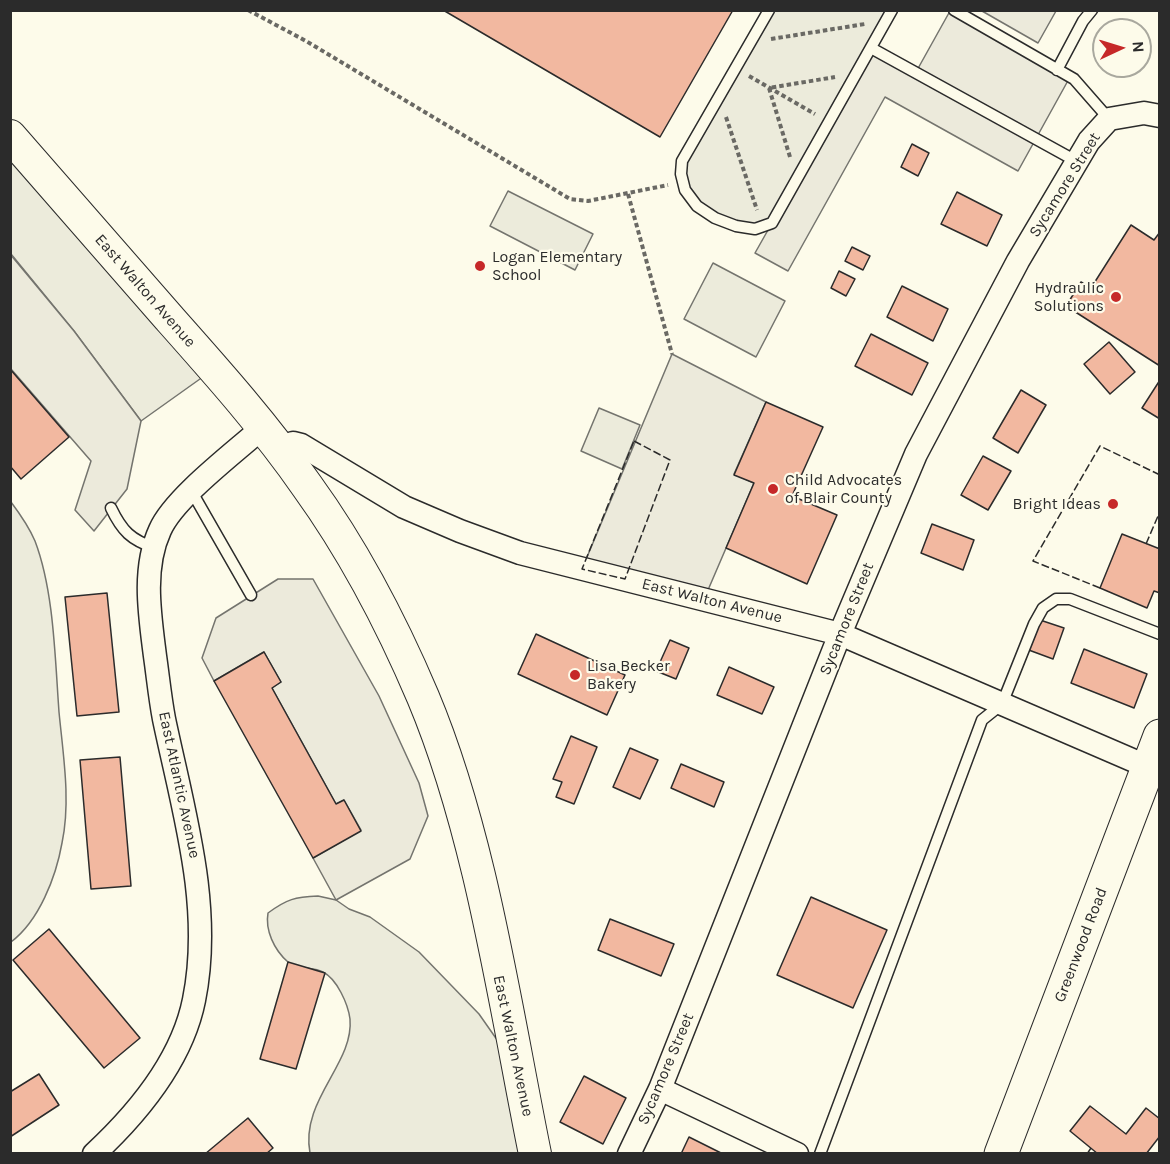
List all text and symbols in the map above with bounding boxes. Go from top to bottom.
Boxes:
north arrow [1092,18,1152,78]
text: N [1129,40,1148,53]
street label: Sycamore Street [1025,129,1105,241]
street label: East Walton Avenue [91,230,199,352]
place label: Logan Elementary School [492,247,622,285]
marker: Logan Elementary School [473,259,487,273]
place label: Hydraulic Solutions [1034,278,1104,316]
marker: Hydraulic Solutions [1109,290,1123,304]
place label: Child Advocates of Blair County [785,470,902,508]
marker: Child Advocates of Blair County [766,482,780,496]
place label: Bright Ideas [1013,494,1101,514]
marker: Bright Ideas [1106,497,1120,511]
street label: Sycamore Street [816,560,878,678]
street label: East Walton Avenue [640,574,784,628]
place label: Lisa Becker Bakery [587,656,670,694]
marker: Lisa Becker Bakery [568,668,582,682]
street label: East Atlantic Avenue [154,710,204,860]
street label: Greenwood Road [1050,885,1112,1005]
street label: East Walton Avenue [489,974,537,1118]
street label: Sycamore Street [634,1010,698,1128]

